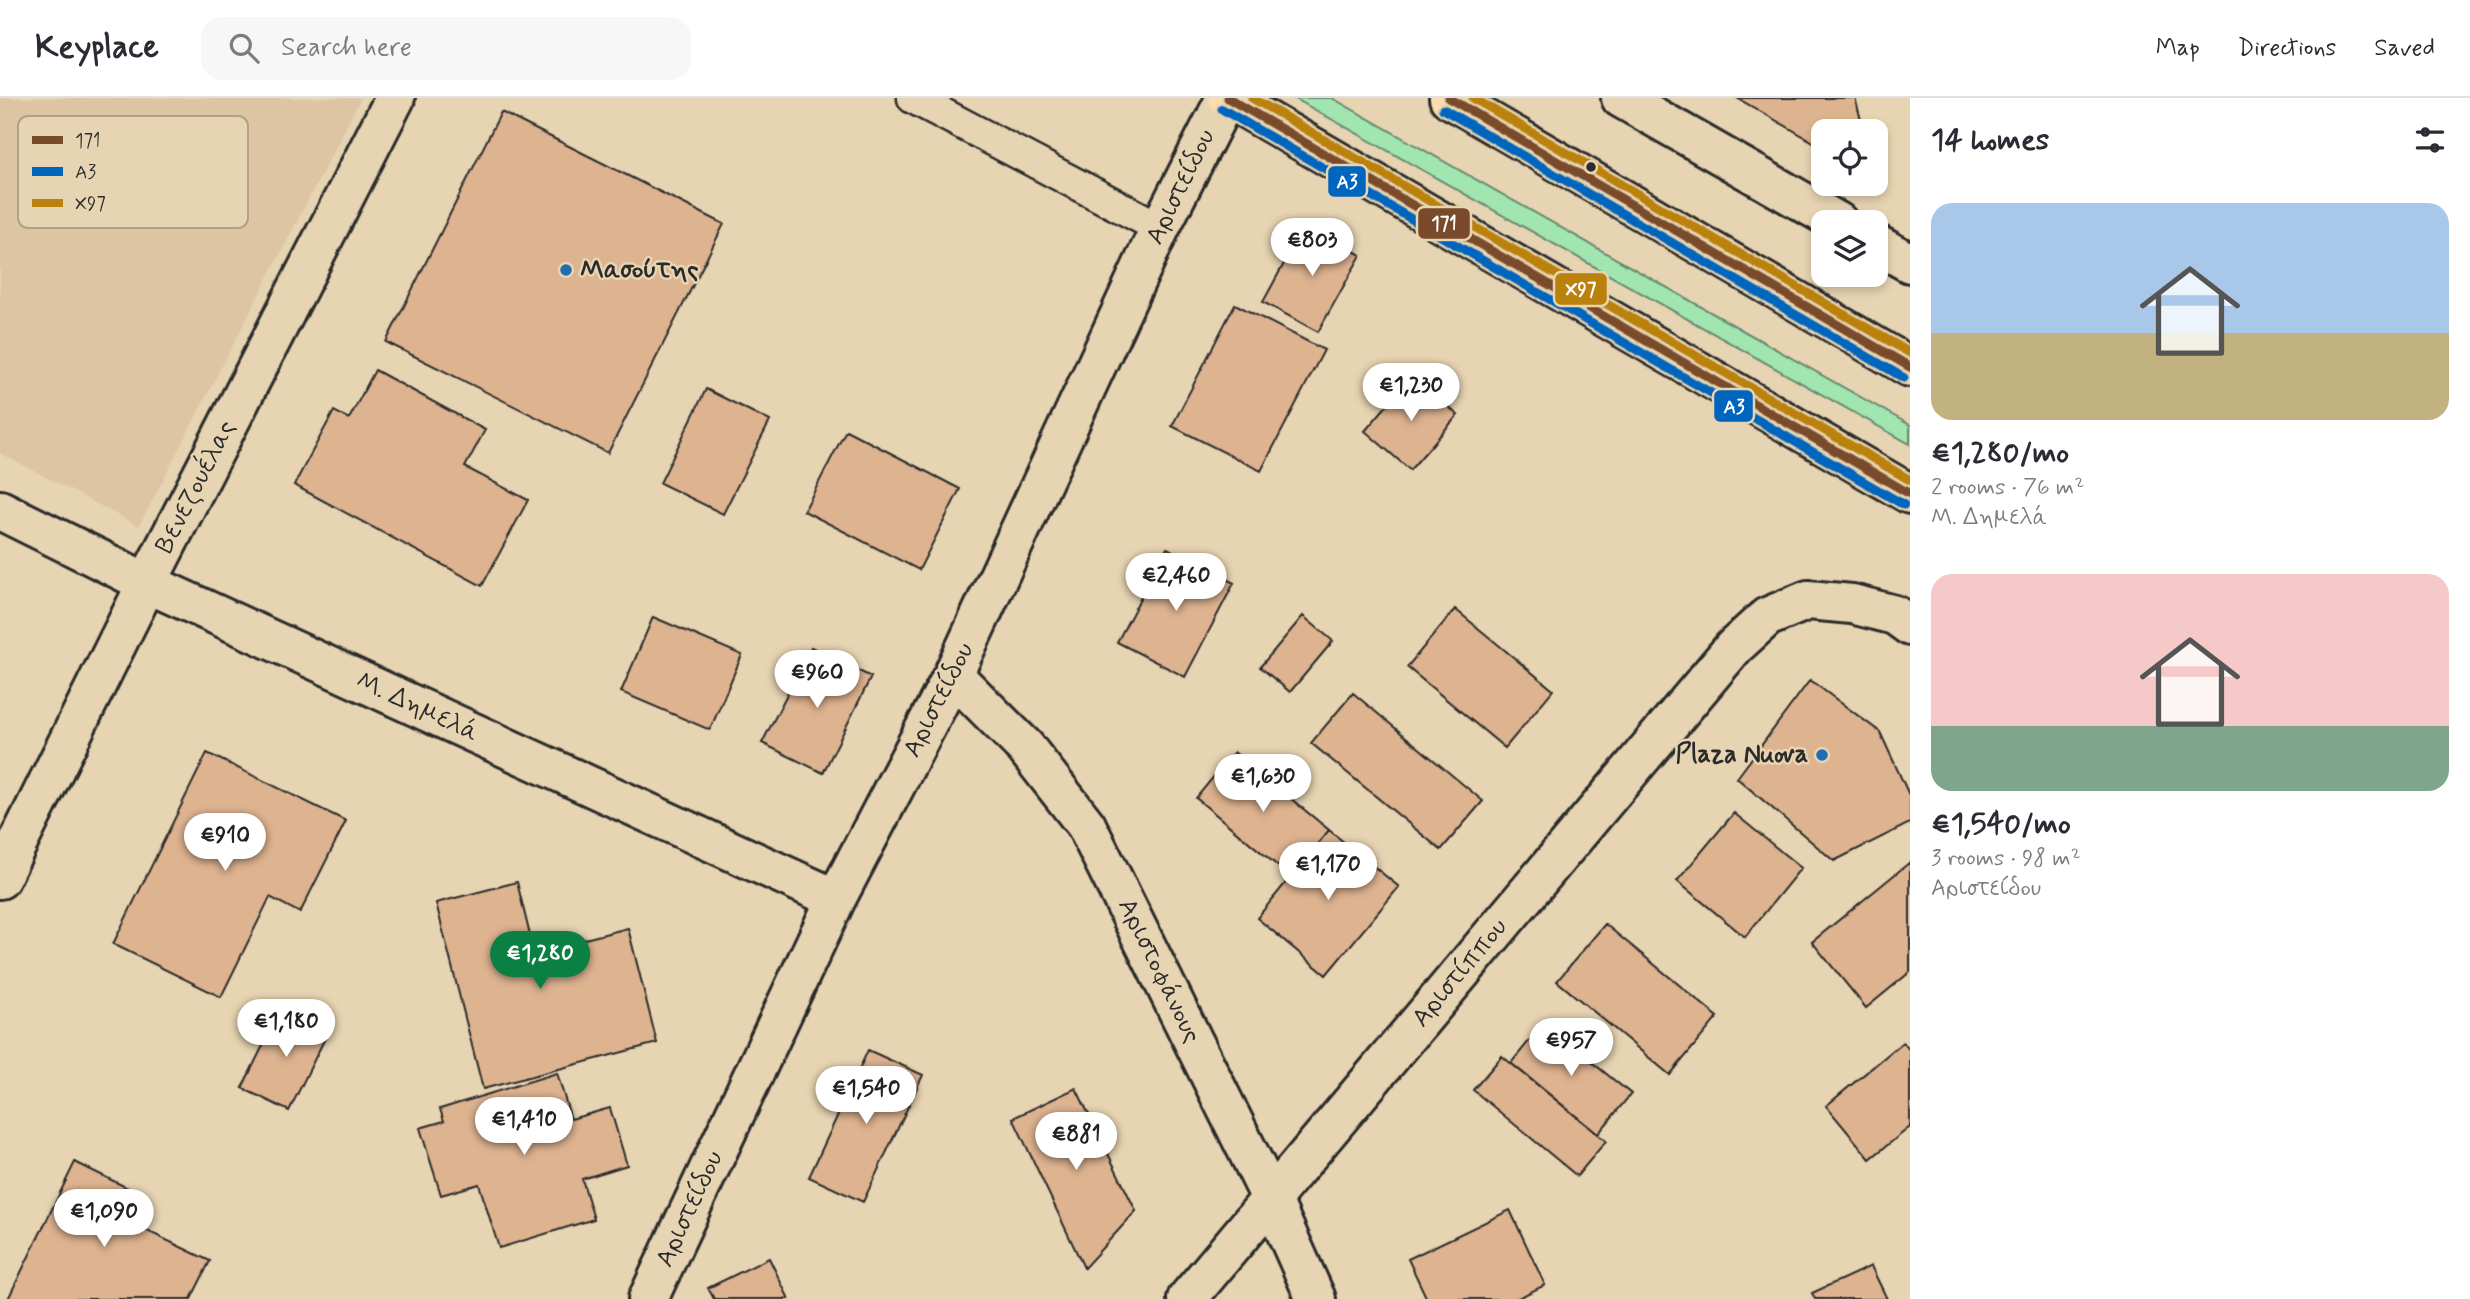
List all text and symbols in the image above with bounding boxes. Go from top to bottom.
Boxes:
search box [201,17,691,80]
text: Keyplace [35,26,159,70]
icon: search [225,29,263,67]
text: Search here [281,31,412,65]
text: Map [2156,33,2200,64]
text: Directions [2238,33,2336,64]
text: Saved [2374,33,2435,64]
legend [18,116,248,228]
map controls [1811,119,1888,287]
button: locate [1811,119,1888,196]
text: 14 homes [1931,121,2049,160]
icon: filters [2411,121,2449,159]
street label: Αριστείδου [1138,124,1224,250]
text: 171 [75,129,100,154]
text: Α3 [75,160,96,185]
unlabelled marker [1584,160,1598,174]
line badge: Α3 [1327,165,1367,198]
text: Α3 [1336,170,1358,195]
text: X97 [75,192,106,217]
line badge: 171 [1417,207,1471,240]
button: layers [1811,210,1888,287]
text: 171 [1431,212,1457,237]
pin: €803 [1271,218,1353,278]
text: €803 [1287,226,1337,256]
icon: home [2127,248,2253,374]
place label: Μασούτης [580,253,699,287]
marker: Μασούτης [558,262,574,278]
line badge: X97 [1554,272,1608,306]
text: X97 [1566,278,1597,303]
pin: €1,230 [1354,364,1468,423]
text: €1,230 [1379,371,1443,401]
line badge: Α3 [1713,389,1754,423]
text: Α3 [1723,395,1745,420]
street label: Βενεζουέλας [148,415,244,559]
text: €1,280/mo [1931,434,2069,473]
text: 2 rooms · 76 m² [1931,473,2084,503]
text: Μ. Δημελά [1931,503,2047,533]
pin: €2,460 [1119,554,1233,613]
text: €2,460 [1141,561,1211,591]
icon: home [2127,619,2253,745]
street label: Αριστείδου [896,637,982,763]
pin: €960 [776,650,858,710]
text: €960 [791,658,843,688]
street label: Μ. Δημελά [350,664,484,750]
place label: Plaza Nuova [1676,738,1808,772]
marker: Plaza Nuova [1814,747,1830,763]
pin: €1,630 [1206,754,1320,814]
text: €1,630 [1230,762,1296,792]
text: €1,540/mo [1931,805,2071,844]
pin: €910 [184,814,266,873]
text: €910 [200,821,250,851]
pin: €1,170 [1271,842,1385,902]
text: 3 rooms · 98 m² [1931,844,2081,874]
text: €1,170 [1295,850,1361,880]
text: Αριστείδου [1931,874,2041,904]
street label: Αριστοφάνους [1109,893,1209,1049]
street label: Αριστίππου [1404,911,1516,1035]
pin: €1,280 [483,932,597,991]
text: €1,280 [506,939,574,969]
pin: €1,180 [229,1000,343,1059]
text: €1,180 [253,1007,319,1037]
pin: €957 [1530,1018,1612,1078]
text: €957 [1545,1026,1597,1056]
pin: €1,540 [809,1066,923,1126]
text: €1,540 [831,1074,901,1104]
pin: €1,410 [467,1098,581,1157]
text: €1,410 [491,1105,557,1135]
pin: €881 [1035,1112,1117,1172]
text: €881 [1051,1120,1101,1150]
street label: Αριστείδου [648,1145,732,1273]
pin: €1,090 [47,1190,161,1249]
text: €1,090 [70,1197,138,1227]

